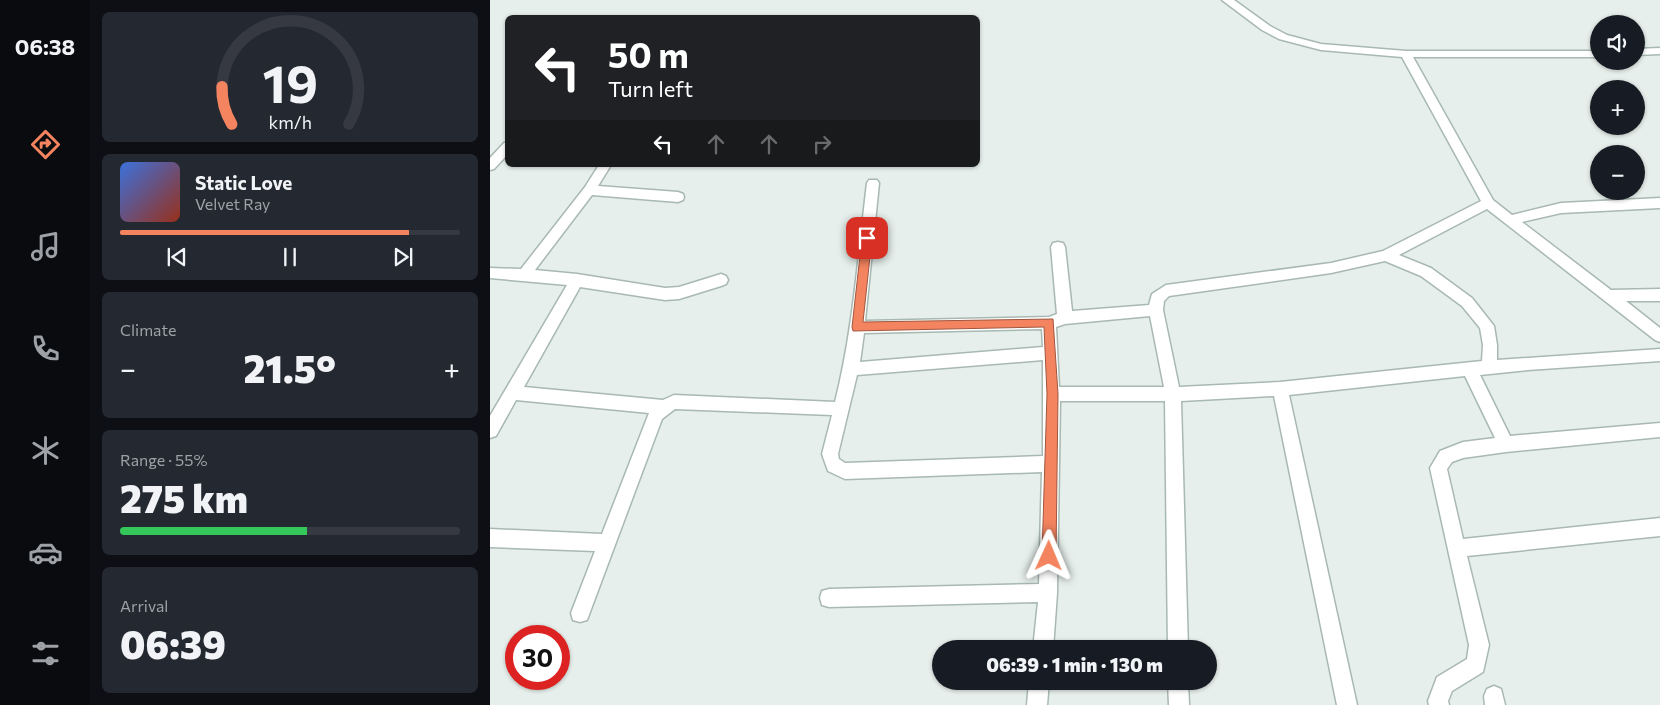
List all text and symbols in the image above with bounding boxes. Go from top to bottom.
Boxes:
map controls [1590,15,1645,200]
button: sound [1590,15,1645,70]
text: 50 m [608,32,689,75]
text: 06:38 [15,33,75,60]
icon: left [525,35,590,100]
text: 19 [262,50,318,114]
text: Turn left [608,75,693,102]
button: + [1590,80,1645,135]
text: km/h [268,111,312,133]
icon: directions [28,127,63,162]
icon: left [649,130,677,158]
icon: ahead [702,130,730,158]
icon: ahead [755,130,783,158]
icon: right [808,130,836,158]
button: − [1590,145,1645,200]
text: Static Love [195,171,292,194]
text: Velvet Ray [195,194,270,213]
pin [846,217,888,259]
icon: arrive [853,224,881,252]
icon: music [28,229,63,264]
icon: previous [163,243,191,271]
icon: pause [276,243,304,271]
icon: next [389,243,417,271]
text: Climate [120,320,176,339]
icon: phone [28,331,63,366]
text: 21.5° [243,344,336,391]
text: − [120,351,136,385]
text: + [444,351,460,385]
icon: climate [28,433,63,468]
text: Range · 55% [120,450,208,469]
text: 275 km [120,474,248,521]
position arrow [1022,529,1074,581]
icon: car [28,535,63,570]
text: Arrival [120,596,168,615]
text: 06:39 [120,620,226,667]
speed limit sign: 30 [505,625,570,690]
icon: filters [28,636,63,671]
text: 06:39 · 1 min · 130 m [986,653,1163,676]

